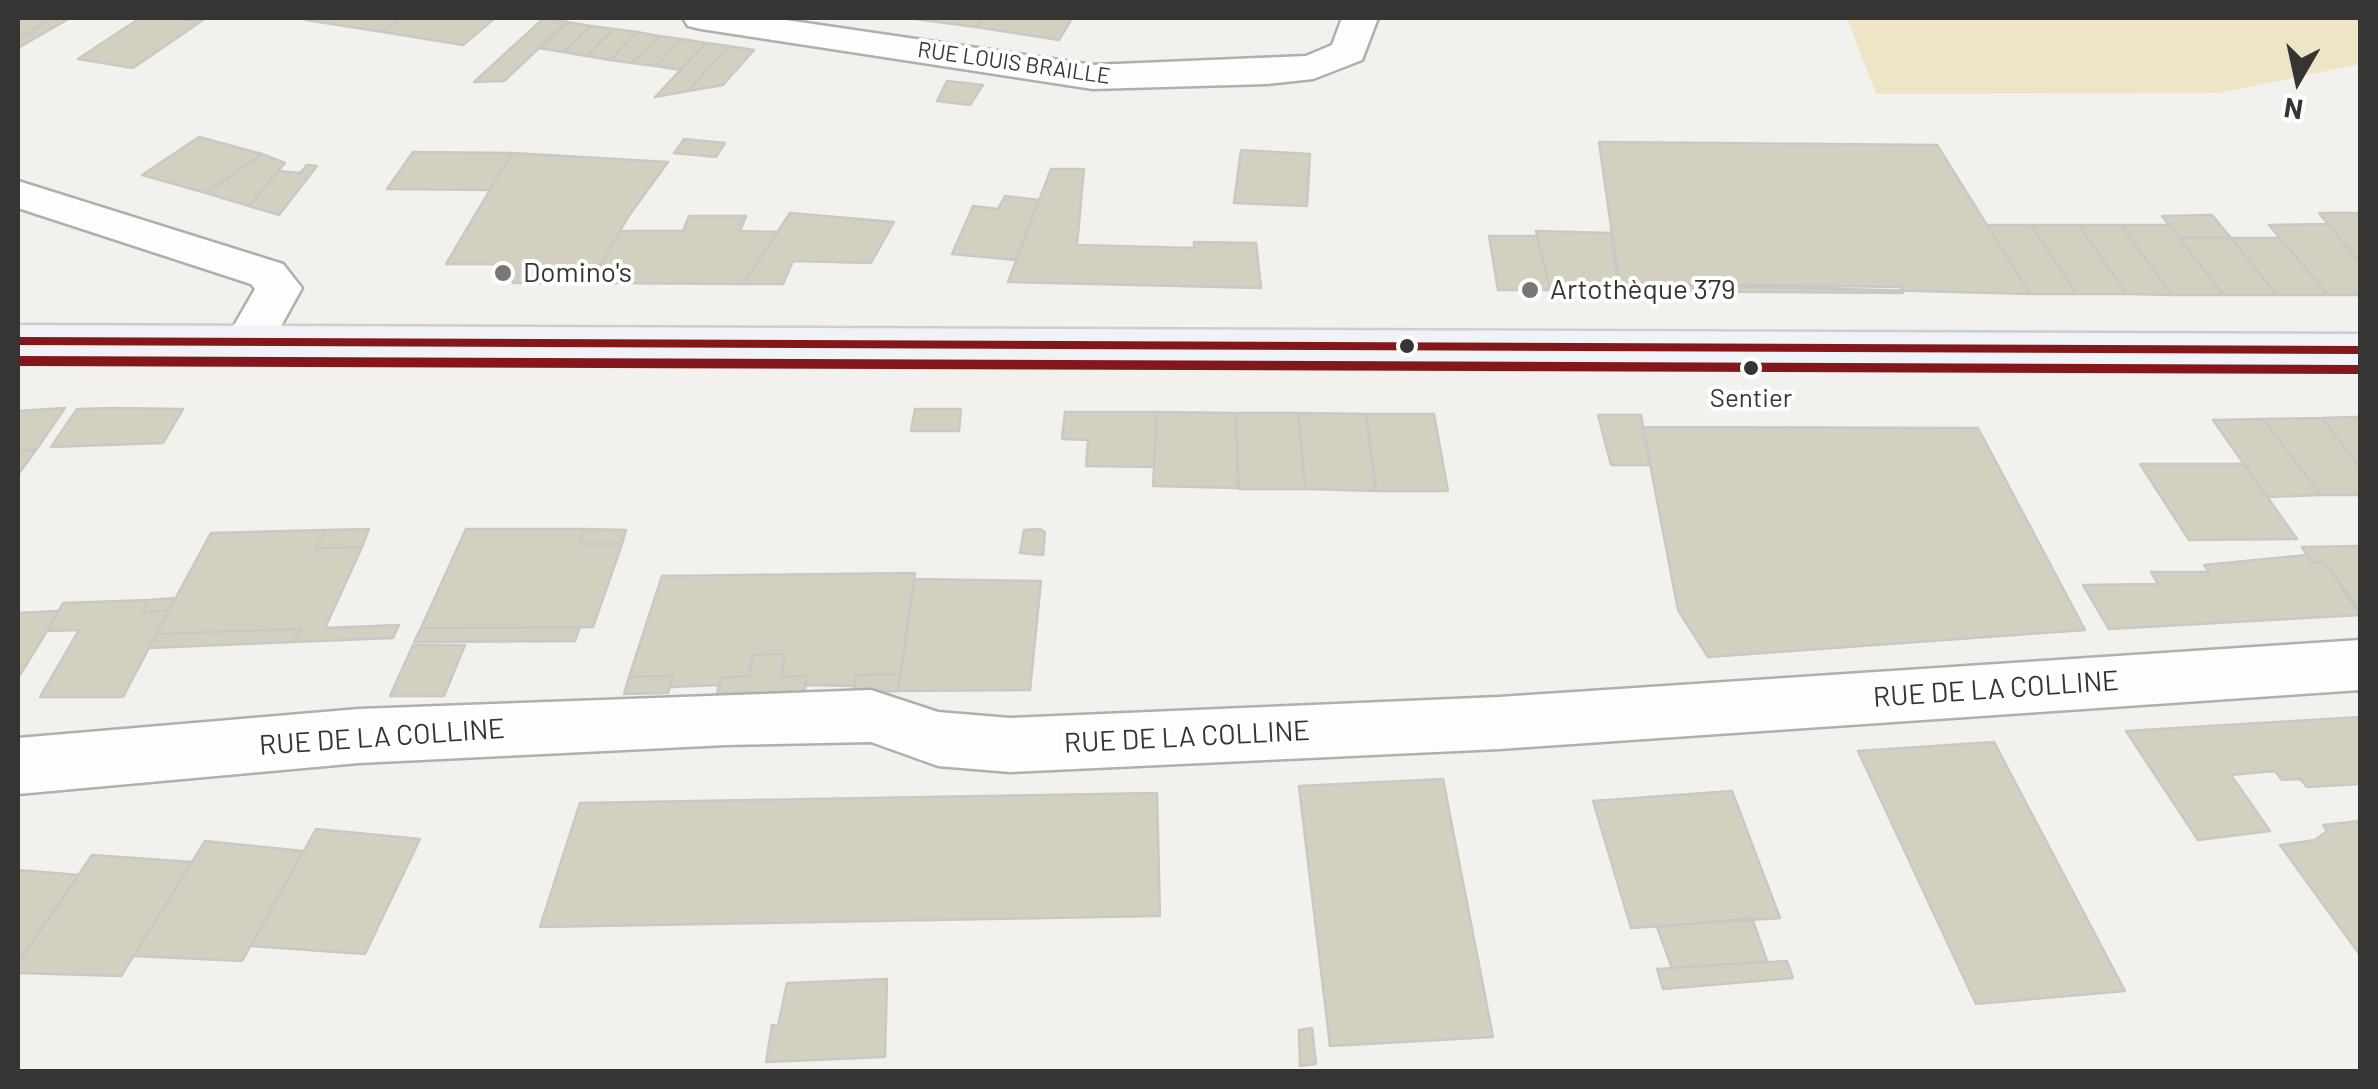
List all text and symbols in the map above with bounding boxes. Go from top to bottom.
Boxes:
north arrow [2248,30,2348,130]
street label: RUE LOUIS BRAILLE [916,36,1112,90]
text: N [2281,91,2305,128]
place label: Domino's [523,256,632,290]
marker: Domino's [492,262,514,284]
place label: Artothèque 379 [1550,273,1736,307]
marker: Artothèque 379 [1519,279,1541,301]
unlabelled marker [1397,336,1417,356]
marker: Sentier [1741,358,1761,378]
place label: Sentier [1710,382,1792,414]
street label: RUE DE LA COLLINE [1872,664,2120,714]
street label: RUE DE LA COLLINE [258,712,506,762]
street label: RUE DE LA COLLINE [1063,714,1311,760]

